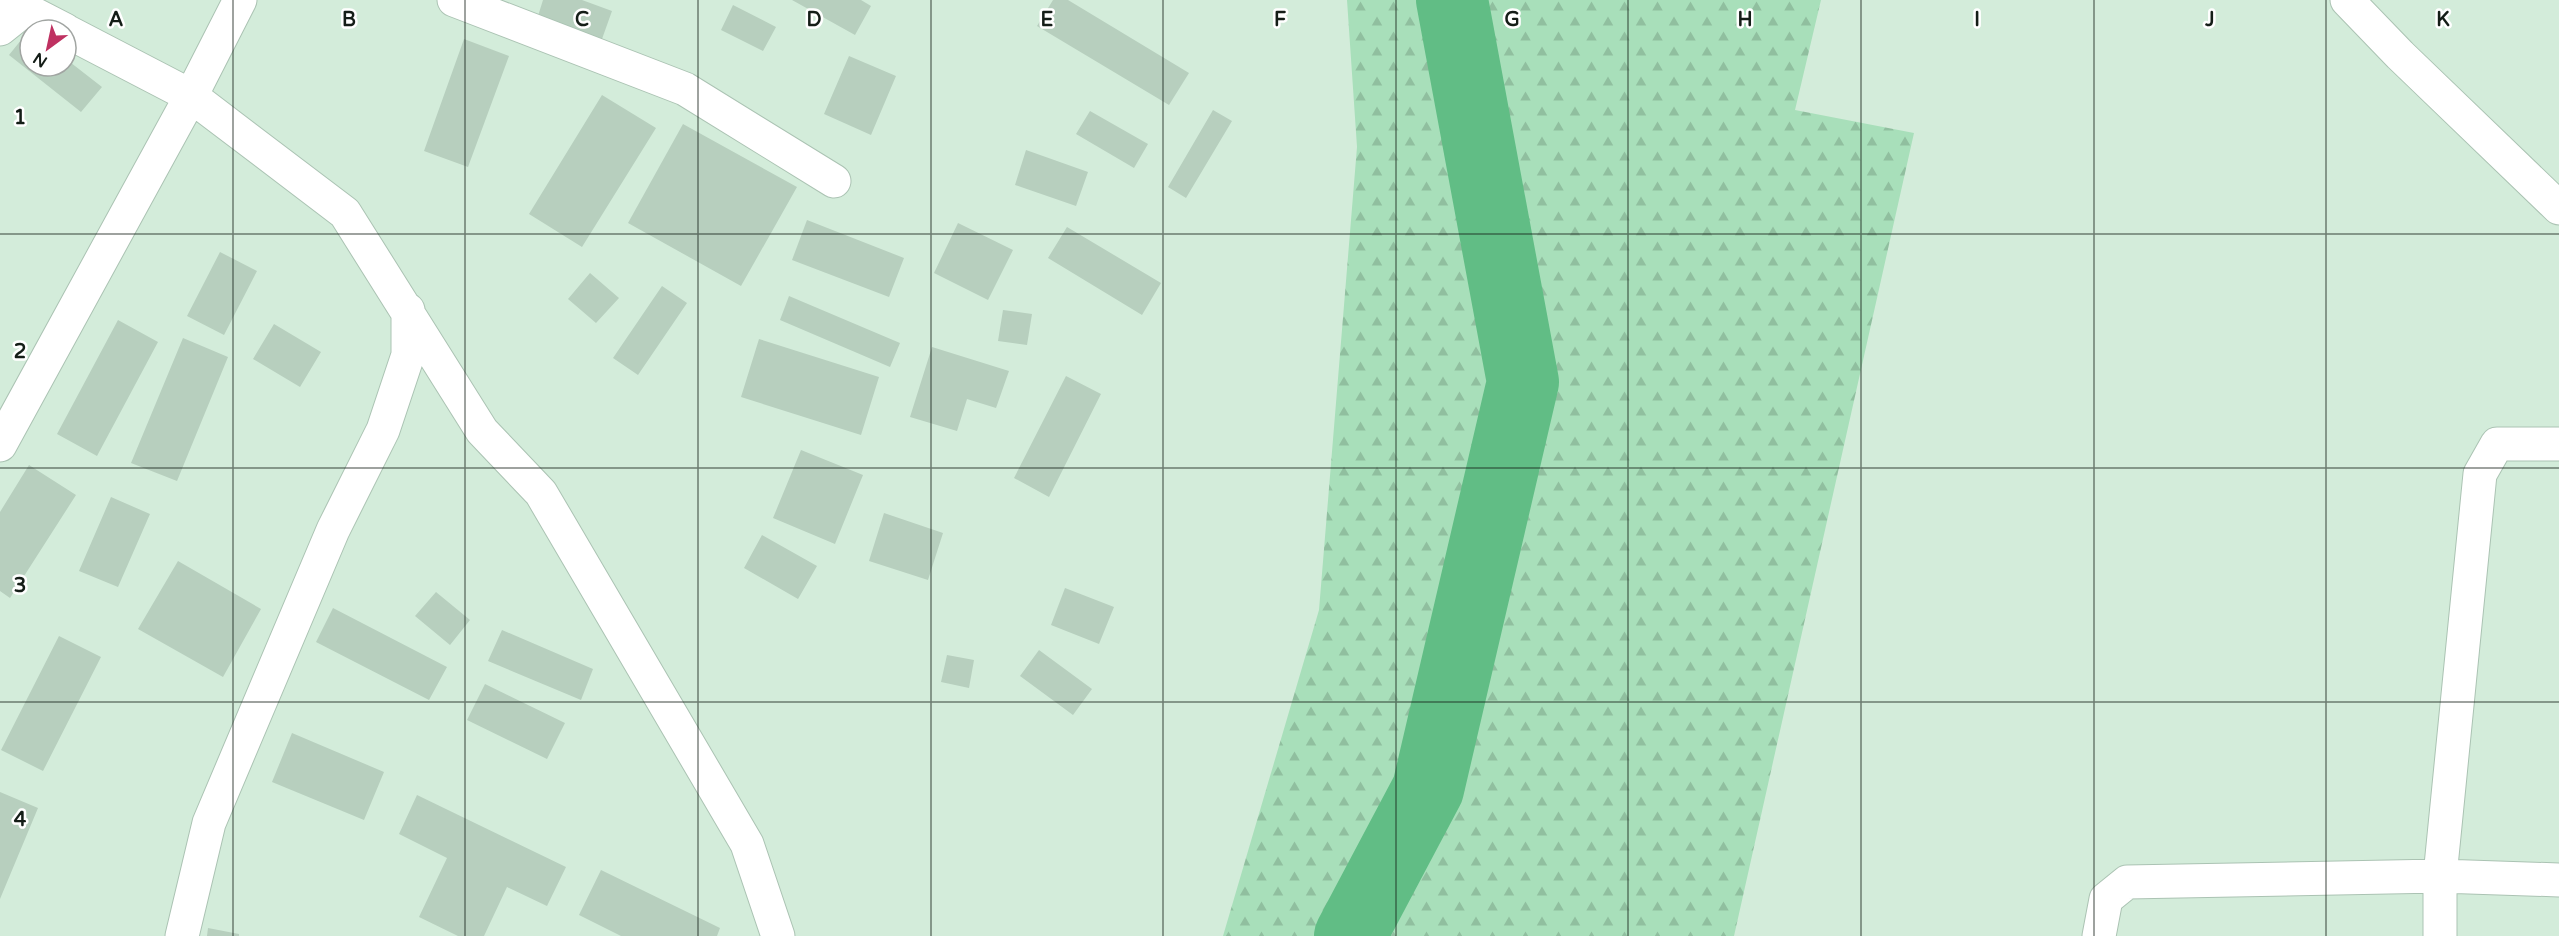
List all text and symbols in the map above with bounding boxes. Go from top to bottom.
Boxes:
text: A [109,8,124,32]
text: B [342,8,356,32]
text: C [575,8,589,32]
text: D [806,8,822,32]
text: E [1041,8,1054,32]
text: F [1274,8,1286,32]
text: G [1504,8,1520,32]
text: H [1737,8,1753,32]
text: I [1974,8,1980,32]
text: J [2204,8,2215,32]
text: K [2436,8,2450,32]
north arrow [18,18,78,78]
text: N [30,48,51,72]
text: 1 [14,106,26,130]
text: 2 [14,340,26,364]
text: 3 [14,574,26,598]
text: 4 [14,808,27,832]

